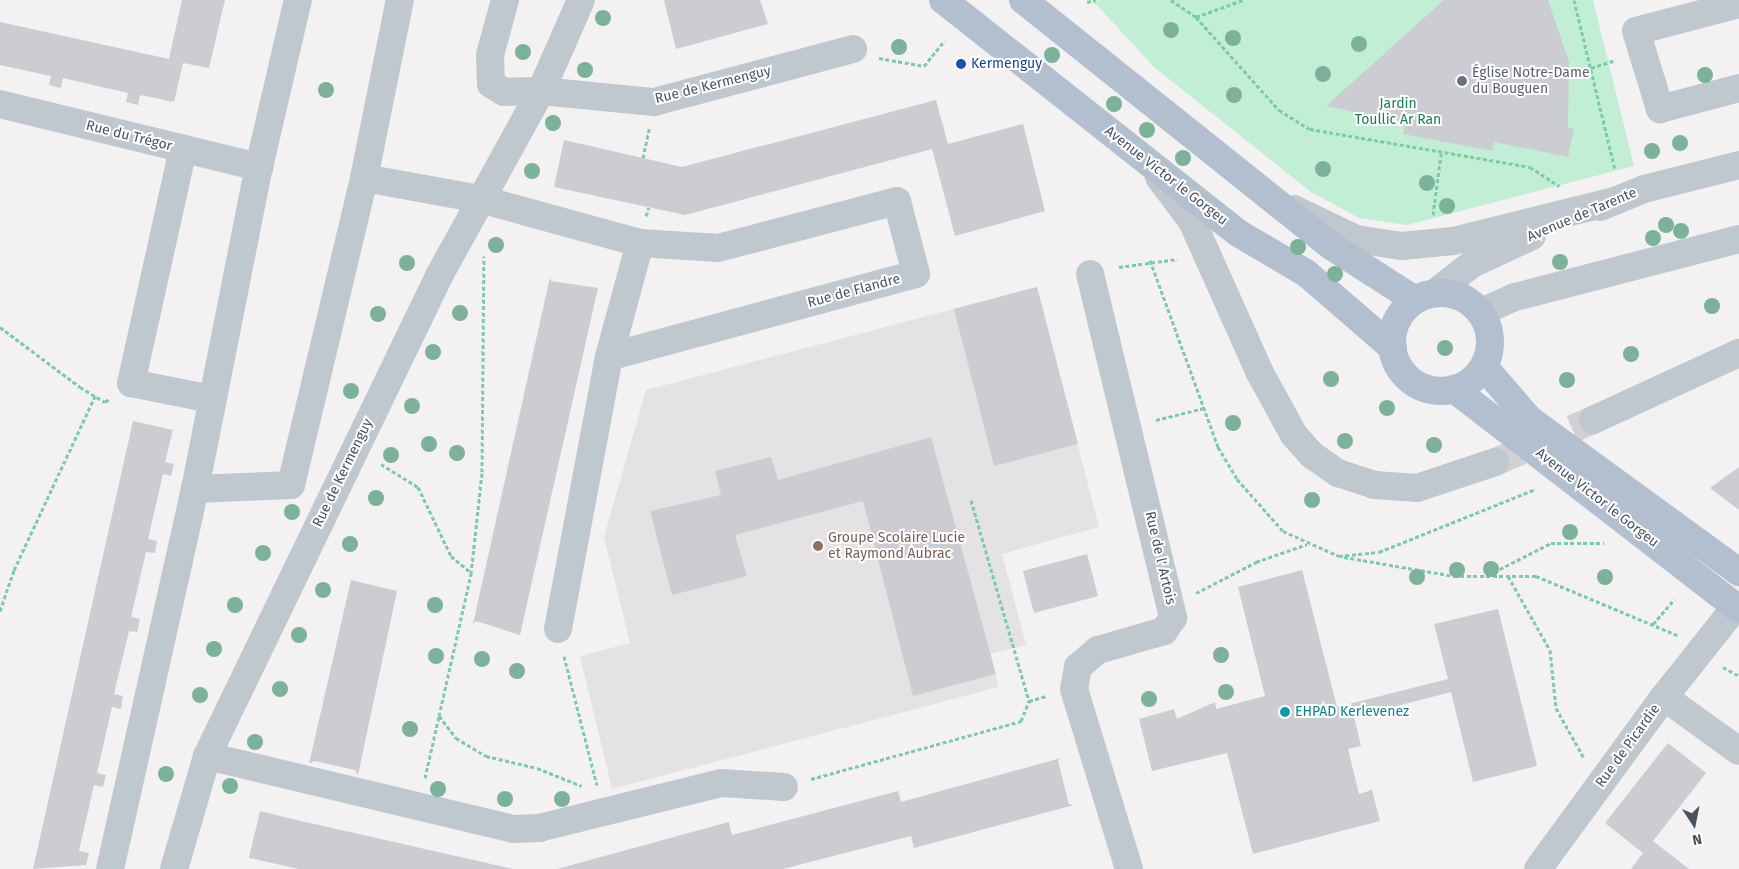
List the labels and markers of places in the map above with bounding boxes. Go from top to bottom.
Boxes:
place label: Kermenguy [971,56,1042,72]
marker: Kermenguy [955,58,967,70]
place label: Église Notre-Dame du Bouguen [1472,65,1590,98]
marker: Église Notre-Dame du Bouguen [1456,75,1468,87]
place label: Groupe Scolaire Lucie et Raymond Aubrac [828,530,965,562]
marker: Groupe Scolaire Lucie et Raymond Aubrac [812,540,824,552]
place label: EHPAD Kerlevenez [1295,704,1409,720]
marker: EHPAD Kerlevenez [1279,706,1291,718]

